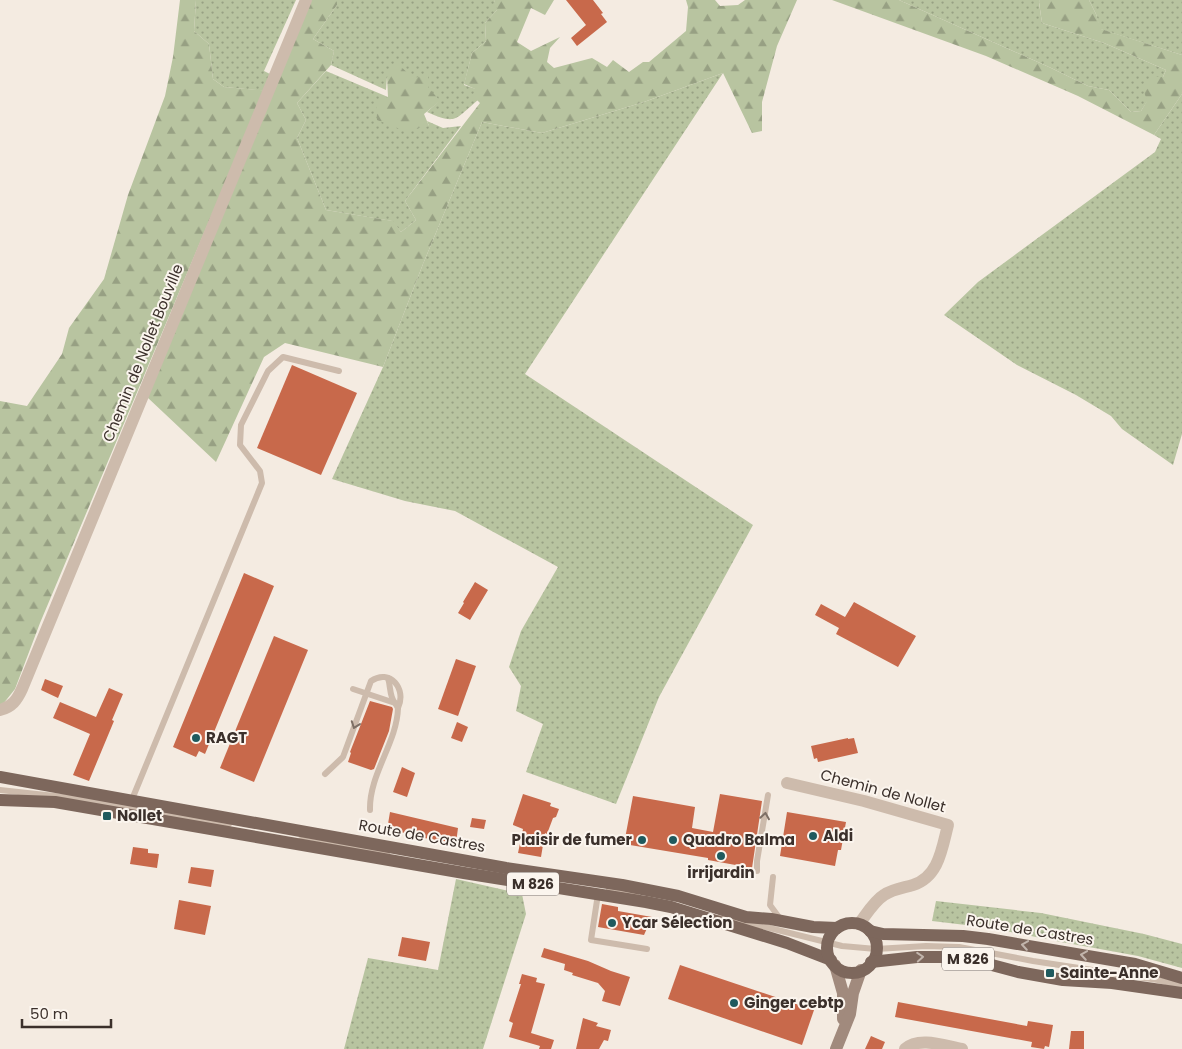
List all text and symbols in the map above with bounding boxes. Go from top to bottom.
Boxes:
street label: Chemin de Nollet Bouville [97,261,188,445]
one-way arrow [351,720,361,728]
place label: RAGT [206,727,247,748]
marker: RAGT [190,732,202,744]
street label: Chemin de Nollet [818,764,948,817]
place label: Nollet [117,805,162,826]
marker: Nollet [101,810,113,822]
one-way arrow [759,811,770,819]
street label: Route de Castres [357,814,487,857]
place label: Aldi [823,825,853,846]
place label: Plaisir de fumer [512,829,633,850]
place label: Quadro Balma [683,829,795,850]
marker: Aldi [807,830,819,842]
marker: Plaisir de fumer [636,834,648,846]
marker: Quadro Balma [667,834,679,846]
marker: irrijardin [715,850,727,862]
place label: irrijardin [687,862,755,883]
road number: M 826 [507,872,559,896]
street label: Route de Castres [965,909,1095,950]
place label: Ycar Sélection [622,912,732,933]
marker: Ycar Sélection [606,917,618,929]
one-way arrow [1021,941,1030,951]
road number: M 826 [942,948,994,971]
one-way arrow [1079,950,1088,960]
one-way arrow [916,952,924,963]
place label: Sainte-Anne [1060,962,1159,983]
marker: Sainte-Anne [1044,967,1056,979]
place label: Ginger cebtp [744,992,844,1013]
scale bar [22,996,111,1028]
marker: Ginger cebtp [728,997,740,1009]
text: 50 m [30,1003,68,1024]

